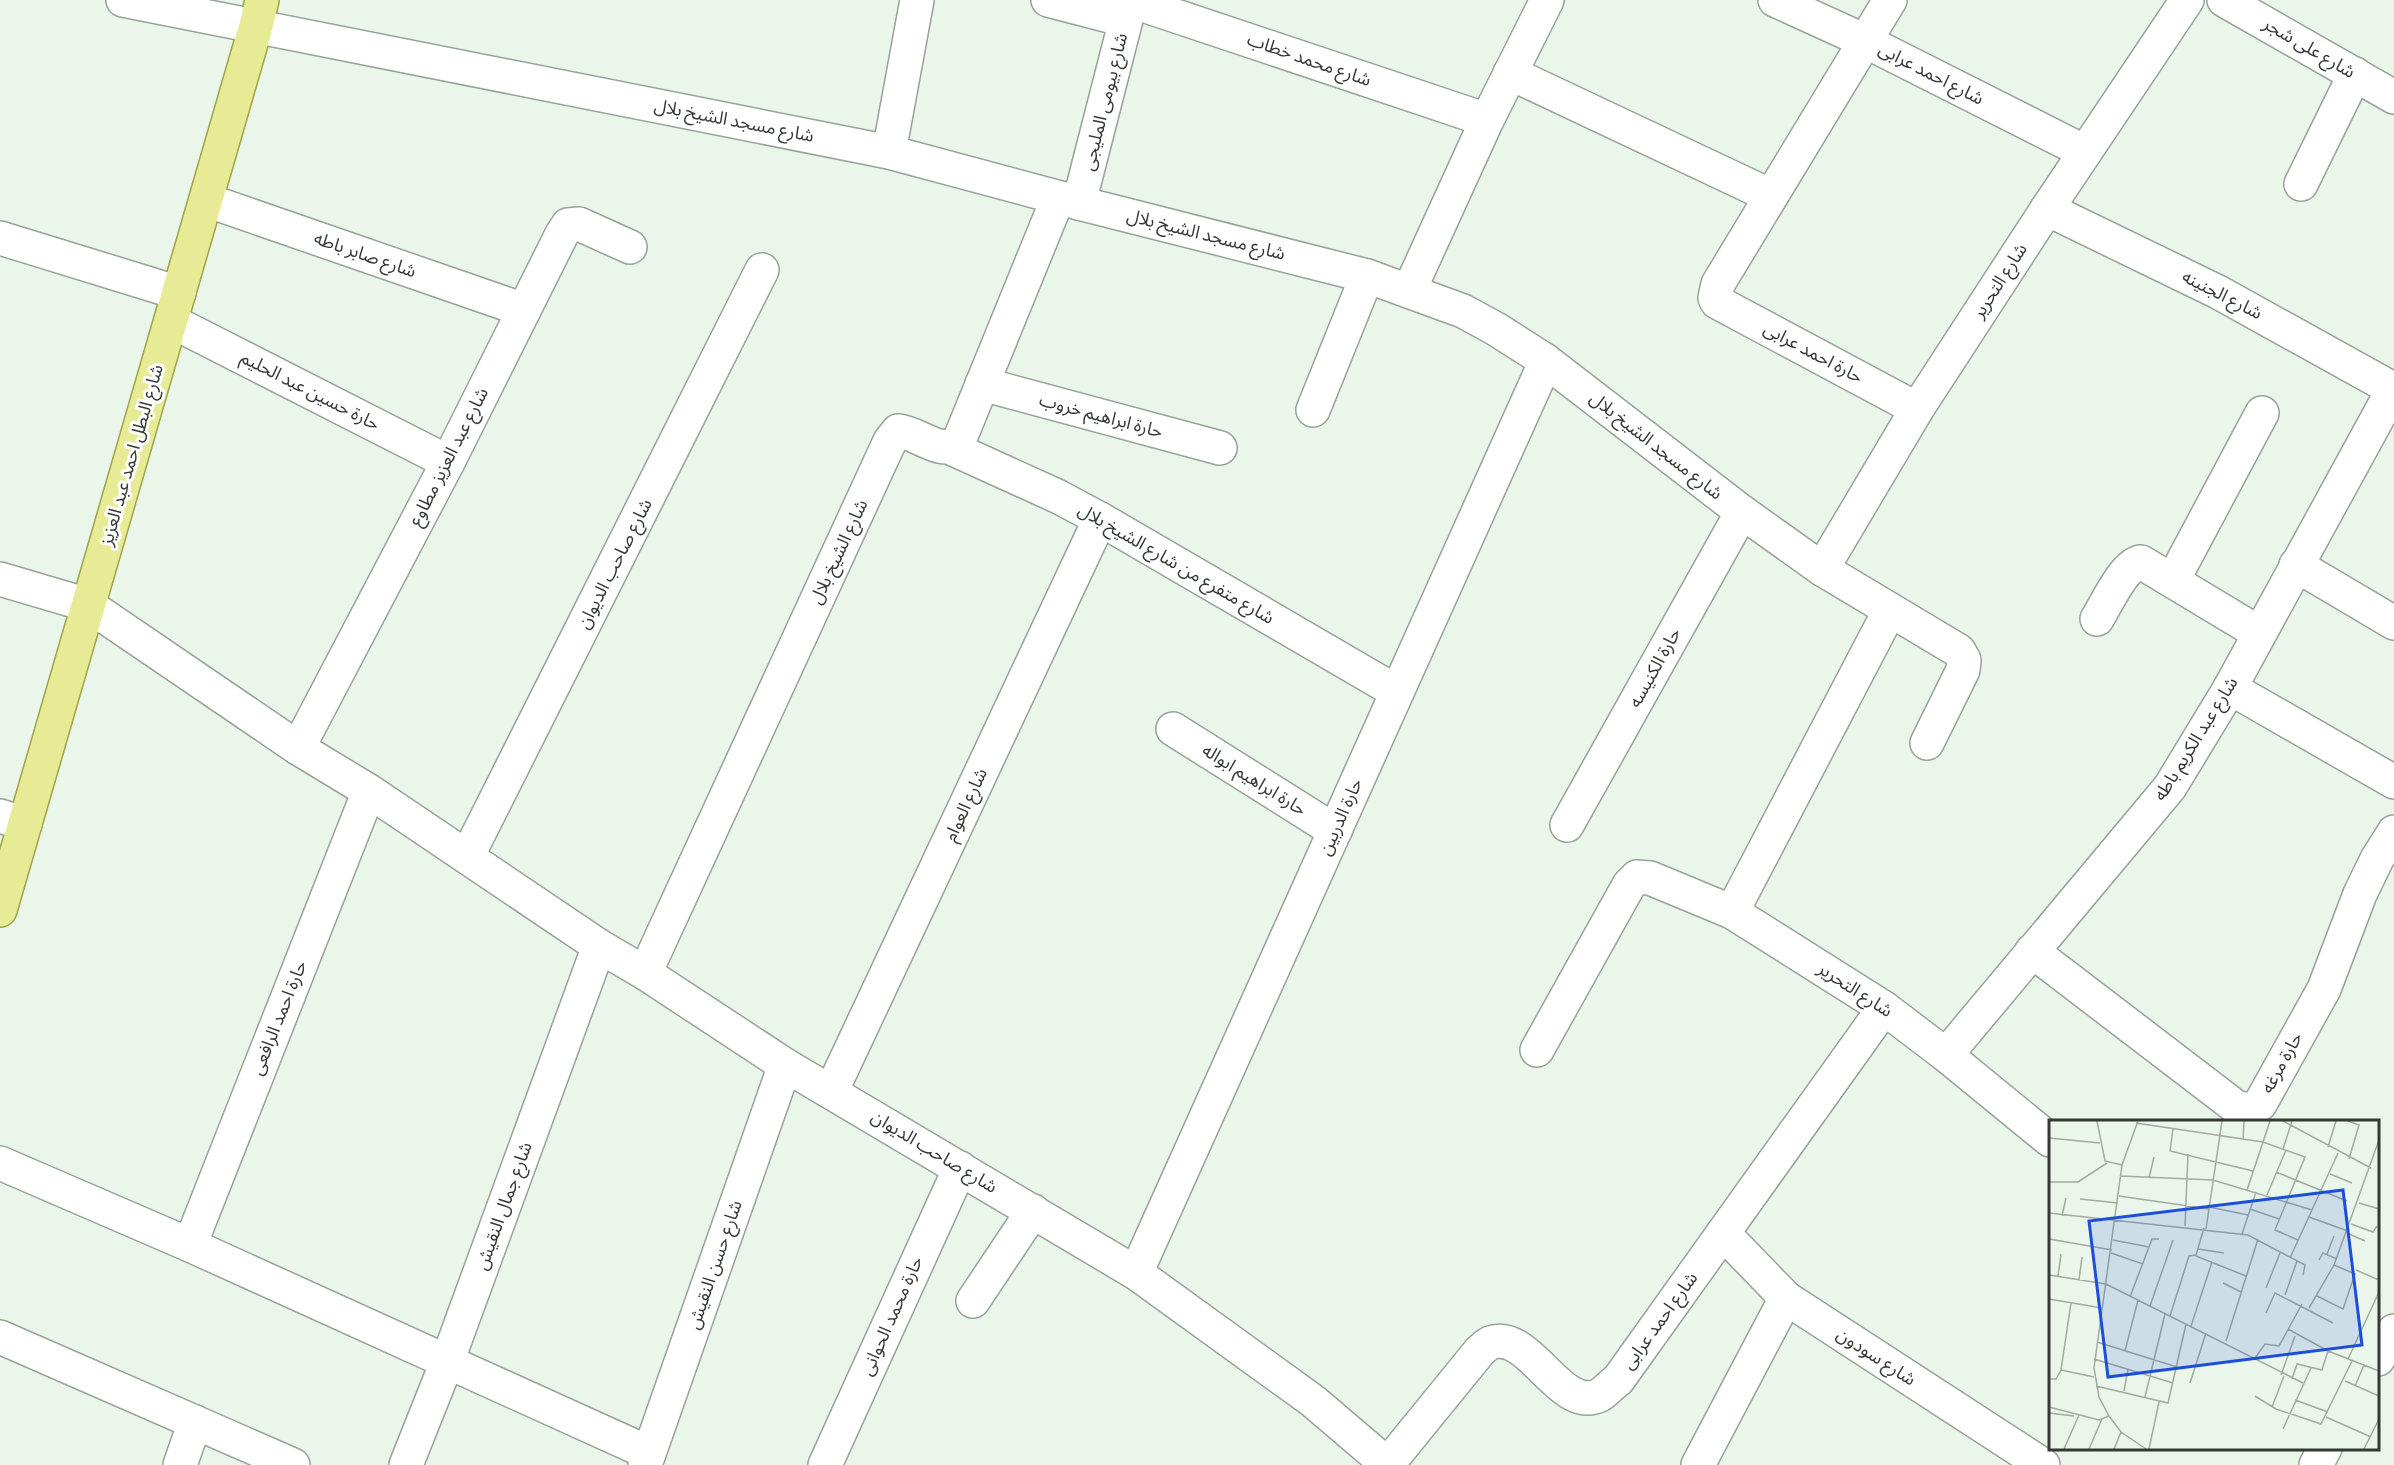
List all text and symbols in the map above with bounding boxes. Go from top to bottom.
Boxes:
street label: شارع على شجر [2257,11,2360,85]
street label: شارع محمد خطاب [1243,27,1374,94]
street label: شارع بيومى المليجى [1076,30,1135,174]
street label: شارع احمد عرابى [1874,37,1988,112]
street label: شارع مسجد الشيخ بلال [652,93,816,150]
street label: شارع مسجد الشيخ بلال [1124,203,1288,268]
street label: شارع صابر باطه [310,226,420,285]
street label: شارع التحرير [1966,239,2034,325]
street label: شارع الجنينه [2177,264,2266,327]
street label: حارة احمد عرابى [1759,316,1867,390]
street label: حارة حسين عبد الحليم [236,345,384,437]
street label: شارع البطل احمد عبد العزيز [94,361,171,550]
street label: شارع عبد العزيز مطاوع [403,383,496,531]
street label: شارع مسجد الشيخ بلال [1584,386,1728,507]
street label: حارة ابراهيم خروب [1036,387,1166,445]
street label: شارع صاحب الديوان [571,495,660,634]
street label: شارع الشيخ بلال [804,495,875,609]
street label: شارع متفرع من شارع الشيخ بلال [1073,497,1279,631]
street label: حارة الكنيسه [1623,624,1687,712]
street label: شارع عبد الكريم باطه [2148,672,2245,806]
street label: حارة ابراهيم ابواله [1197,738,1311,822]
street label: شارع العوام [938,764,995,846]
street label: حارة الدربين [1313,774,1369,860]
street label: شارع التحرير [1811,956,1897,1024]
street label: حارة احمد الرافعى [245,957,313,1079]
street label: حارة مرغه [2255,1028,2309,1098]
street label: شارع صاحب الديوان [866,1104,1002,1200]
inset map [2049,1120,2379,1450]
street label: شارع جمال النقيش [469,1138,540,1274]
street label: شارع حسن النقيش [681,1197,750,1333]
street label: حارة محمد الحوانى [854,1252,930,1380]
street label: شارع احمد عرابى [1616,1267,1705,1376]
street label: شارع سودون [1831,1322,1921,1393]

